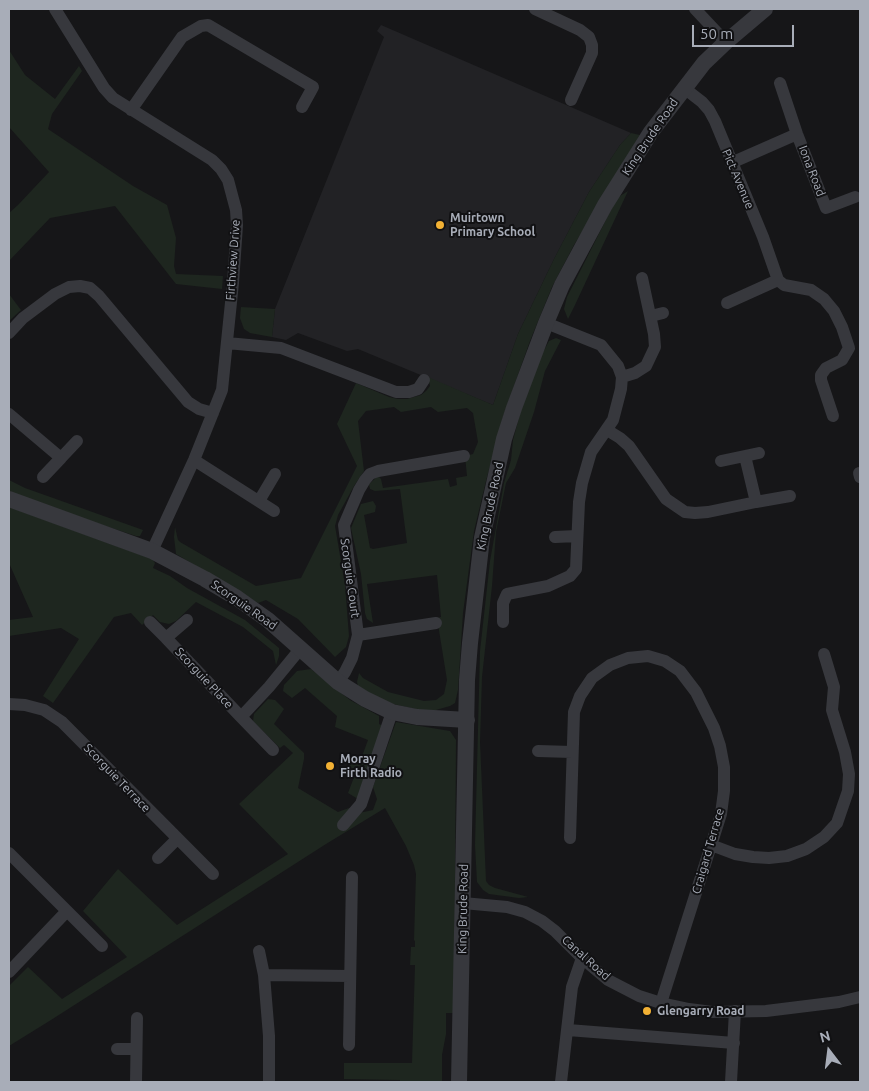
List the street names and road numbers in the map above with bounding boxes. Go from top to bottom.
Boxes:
street label: King Brude Road [619,96,681,178]
street label: Iona Road [796,143,828,199]
street label: Pict Avenue [719,147,757,211]
street label: Firthview Drive [223,219,243,301]
street label: King Brude Road [474,460,506,552]
street label: Scorguie Court [337,537,363,619]
street label: Scorguie Road [208,577,280,633]
street label: Scorguie Place [172,645,236,711]
street label: Scorguie Terrace [81,741,153,815]
street label: Craigard Terrace [689,806,727,896]
street label: King Brude Road [455,864,471,954]
street label: Canal Road [559,933,613,983]

